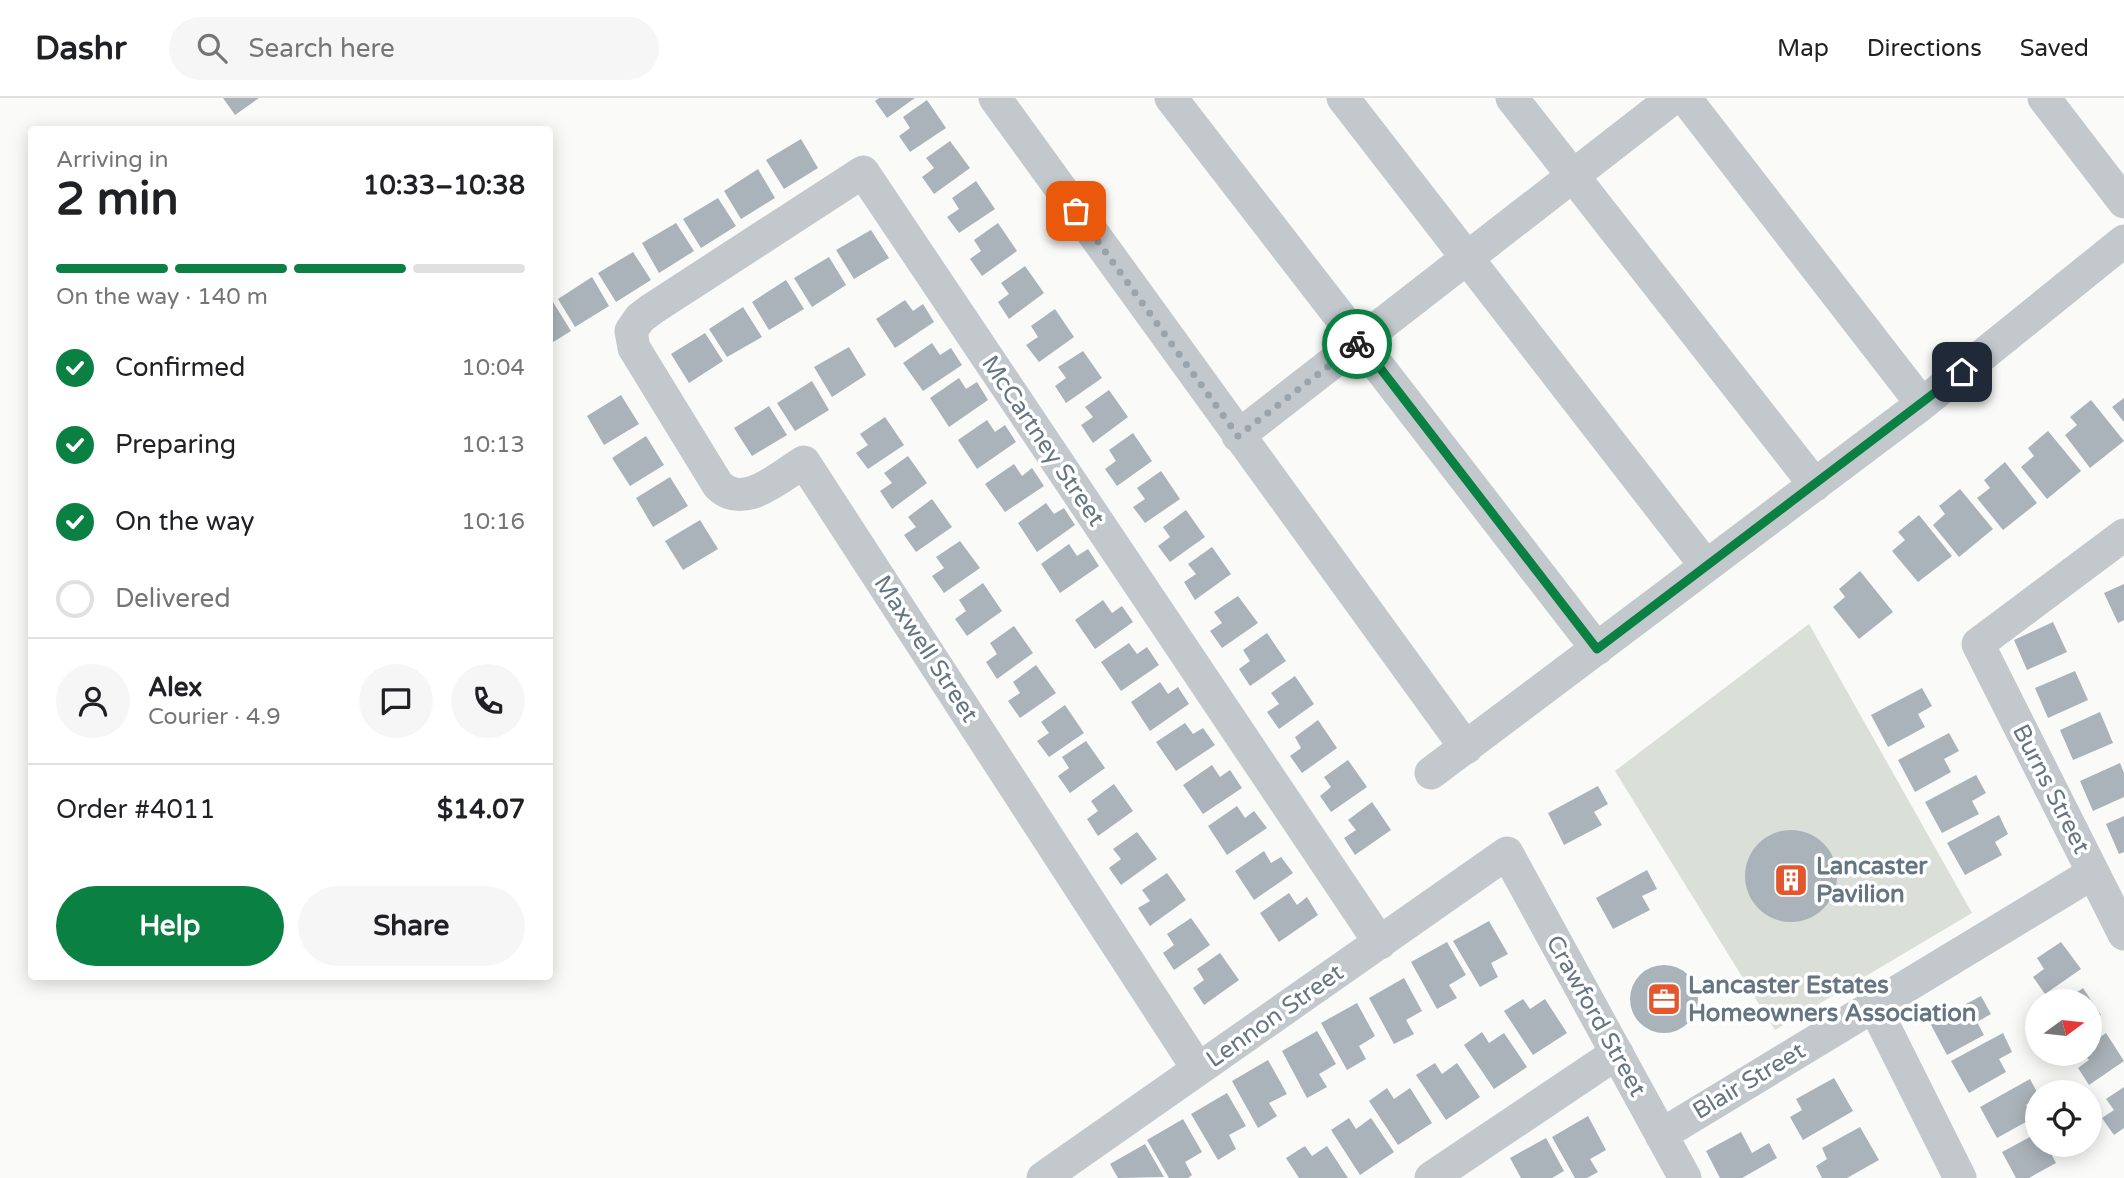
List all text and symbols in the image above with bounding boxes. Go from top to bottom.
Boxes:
search box [169,17,659,80]
text: Dashr [35,29,127,68]
icon: search [193,29,231,67]
text: Search here [249,33,395,64]
text: Map [1777,34,1829,63]
text: Directions [1867,34,1982,63]
text: Saved [2020,34,2089,63]
text: Arriving in [56,146,169,174]
text: 10:33–10:38 [363,170,525,201]
text: 2 min [56,172,179,227]
pin [1046,181,1106,241]
icon: bag [1057,192,1095,230]
text: On the way · 140 m [56,283,268,311]
courier [1322,309,1392,379]
icon: bike [1338,325,1376,363]
pin [1932,342,1992,402]
icon: check [56,349,94,387]
street label: McCartney Street [975,350,1111,532]
text: Confirmed [115,352,245,383]
icon: home [1943,353,1981,391]
text: 10:04 [461,354,525,382]
icon: check [56,426,94,464]
text: Preparing [115,429,236,460]
text: 10:13 [461,431,525,459]
icon: check [56,503,94,541]
text: On the way [115,506,255,537]
text: 10:16 [461,508,525,536]
street label: Maxwell Street [868,570,984,728]
text: Delivered [115,583,231,614]
button: person [56,664,130,738]
button: chat [359,664,433,738]
button: phone [451,664,525,738]
text: Alex [148,672,202,703]
text: Courier · 4.9 [148,703,281,731]
street label: Burns Street [2006,719,2096,859]
text: Order #4011 [56,794,216,825]
text: $14.07 [437,794,525,825]
place label: Lancaster Pavilion [1816,852,1928,909]
building icon: Lancaster Pavilion [1772,861,1810,899]
button: Help [56,886,284,966]
button: Share [298,886,525,966]
street label: Crawford Street [1540,930,1652,1102]
street label: Lennon Street [1201,958,1349,1074]
place label: Lancaster Estates Homeowners Association [1688,971,1976,1028]
office icon: Lancaster Estates Homeowners Association [1645,980,1683,1018]
north arrow [2025,989,2102,1066]
map controls [2025,989,2102,1157]
street label: Blair Street [1688,1036,1810,1126]
button: locate [2025,1080,2102,1157]

